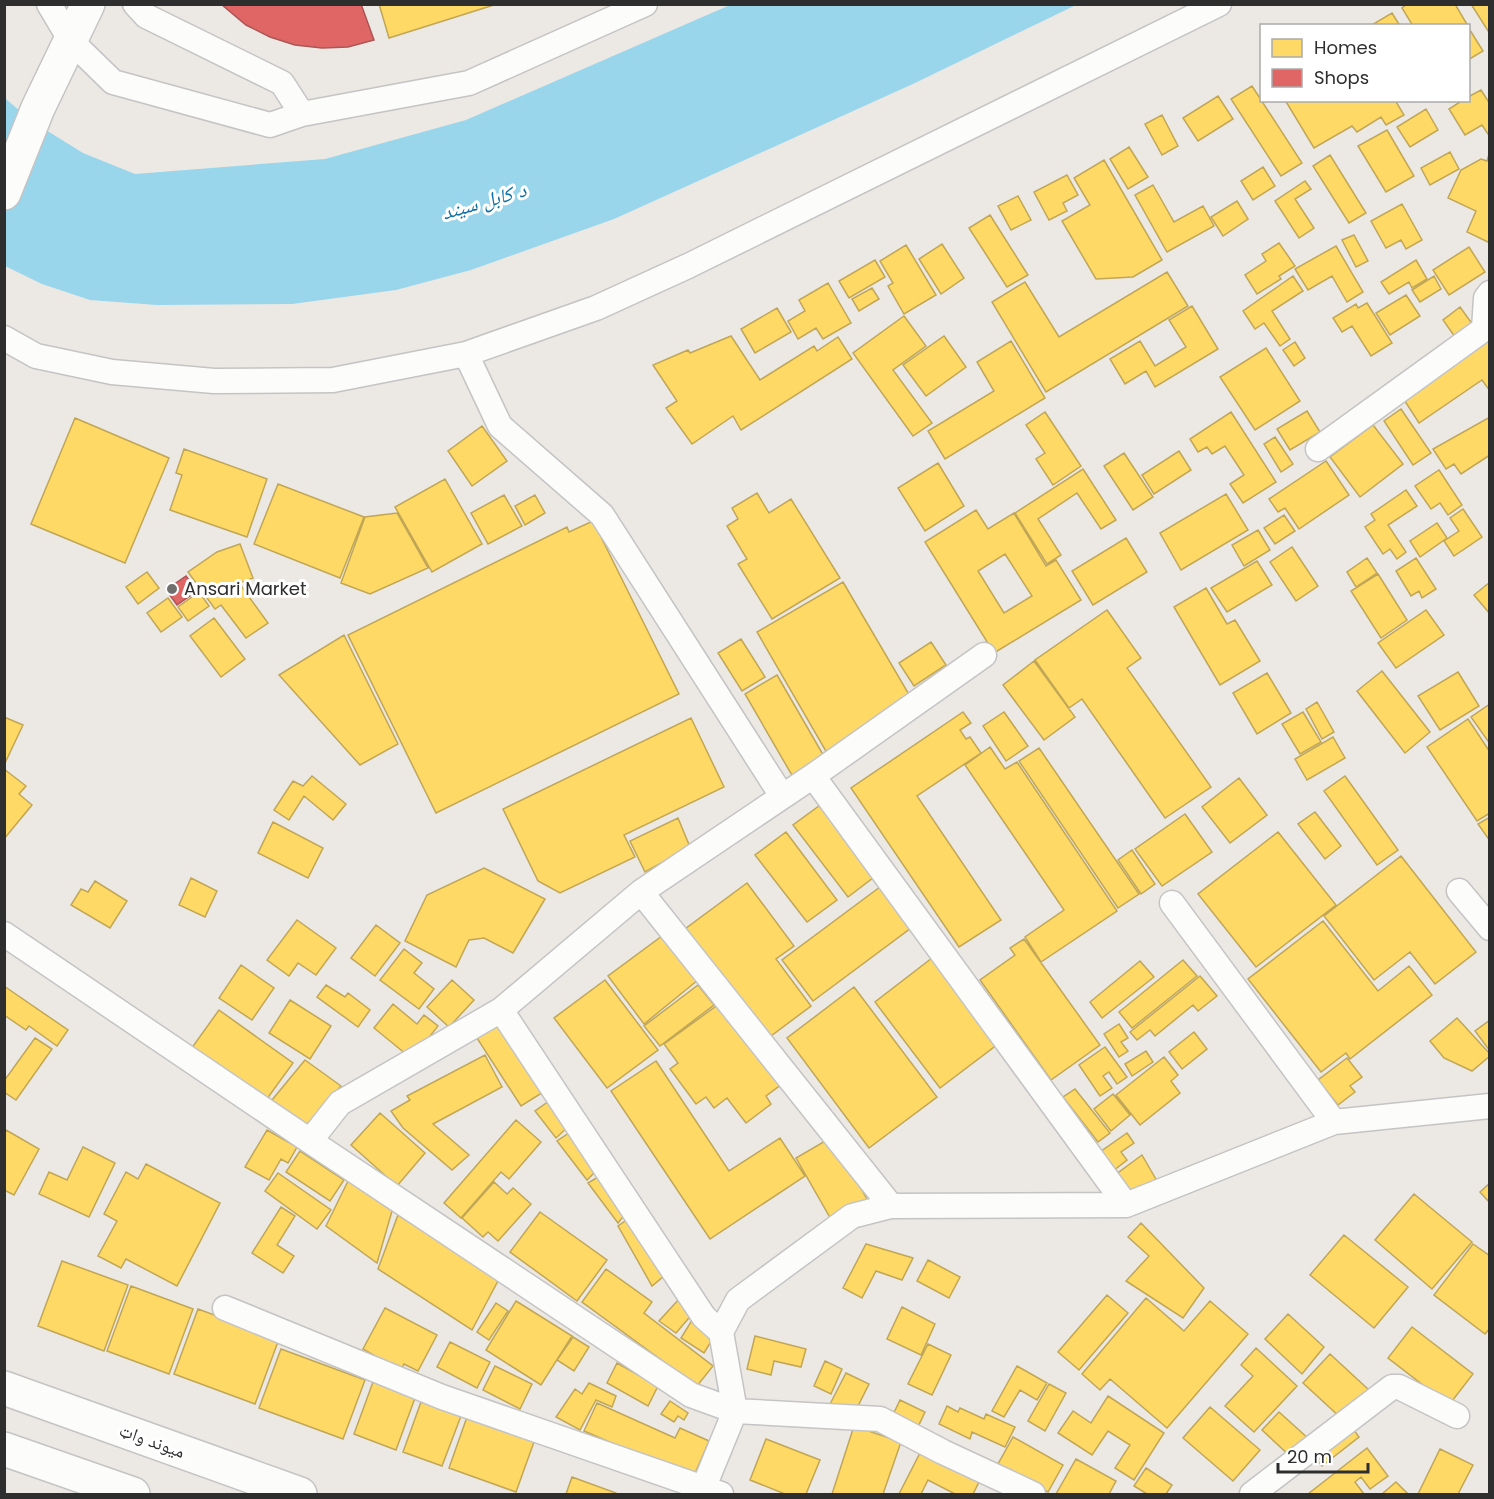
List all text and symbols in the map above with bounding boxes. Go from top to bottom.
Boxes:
legend [1260,24,1470,102]
text: Homes [1314,35,1377,60]
text: Shops [1314,65,1369,90]
water label: د کابل سيند [439,175,530,226]
place label: Ansari Market [184,576,307,601]
marker: Ansari Market [165,582,179,596]
street label: میوند واټ [116,1417,188,1464]
scale bar [1278,1436,1368,1474]
text: 20 m [1287,1444,1332,1469]

